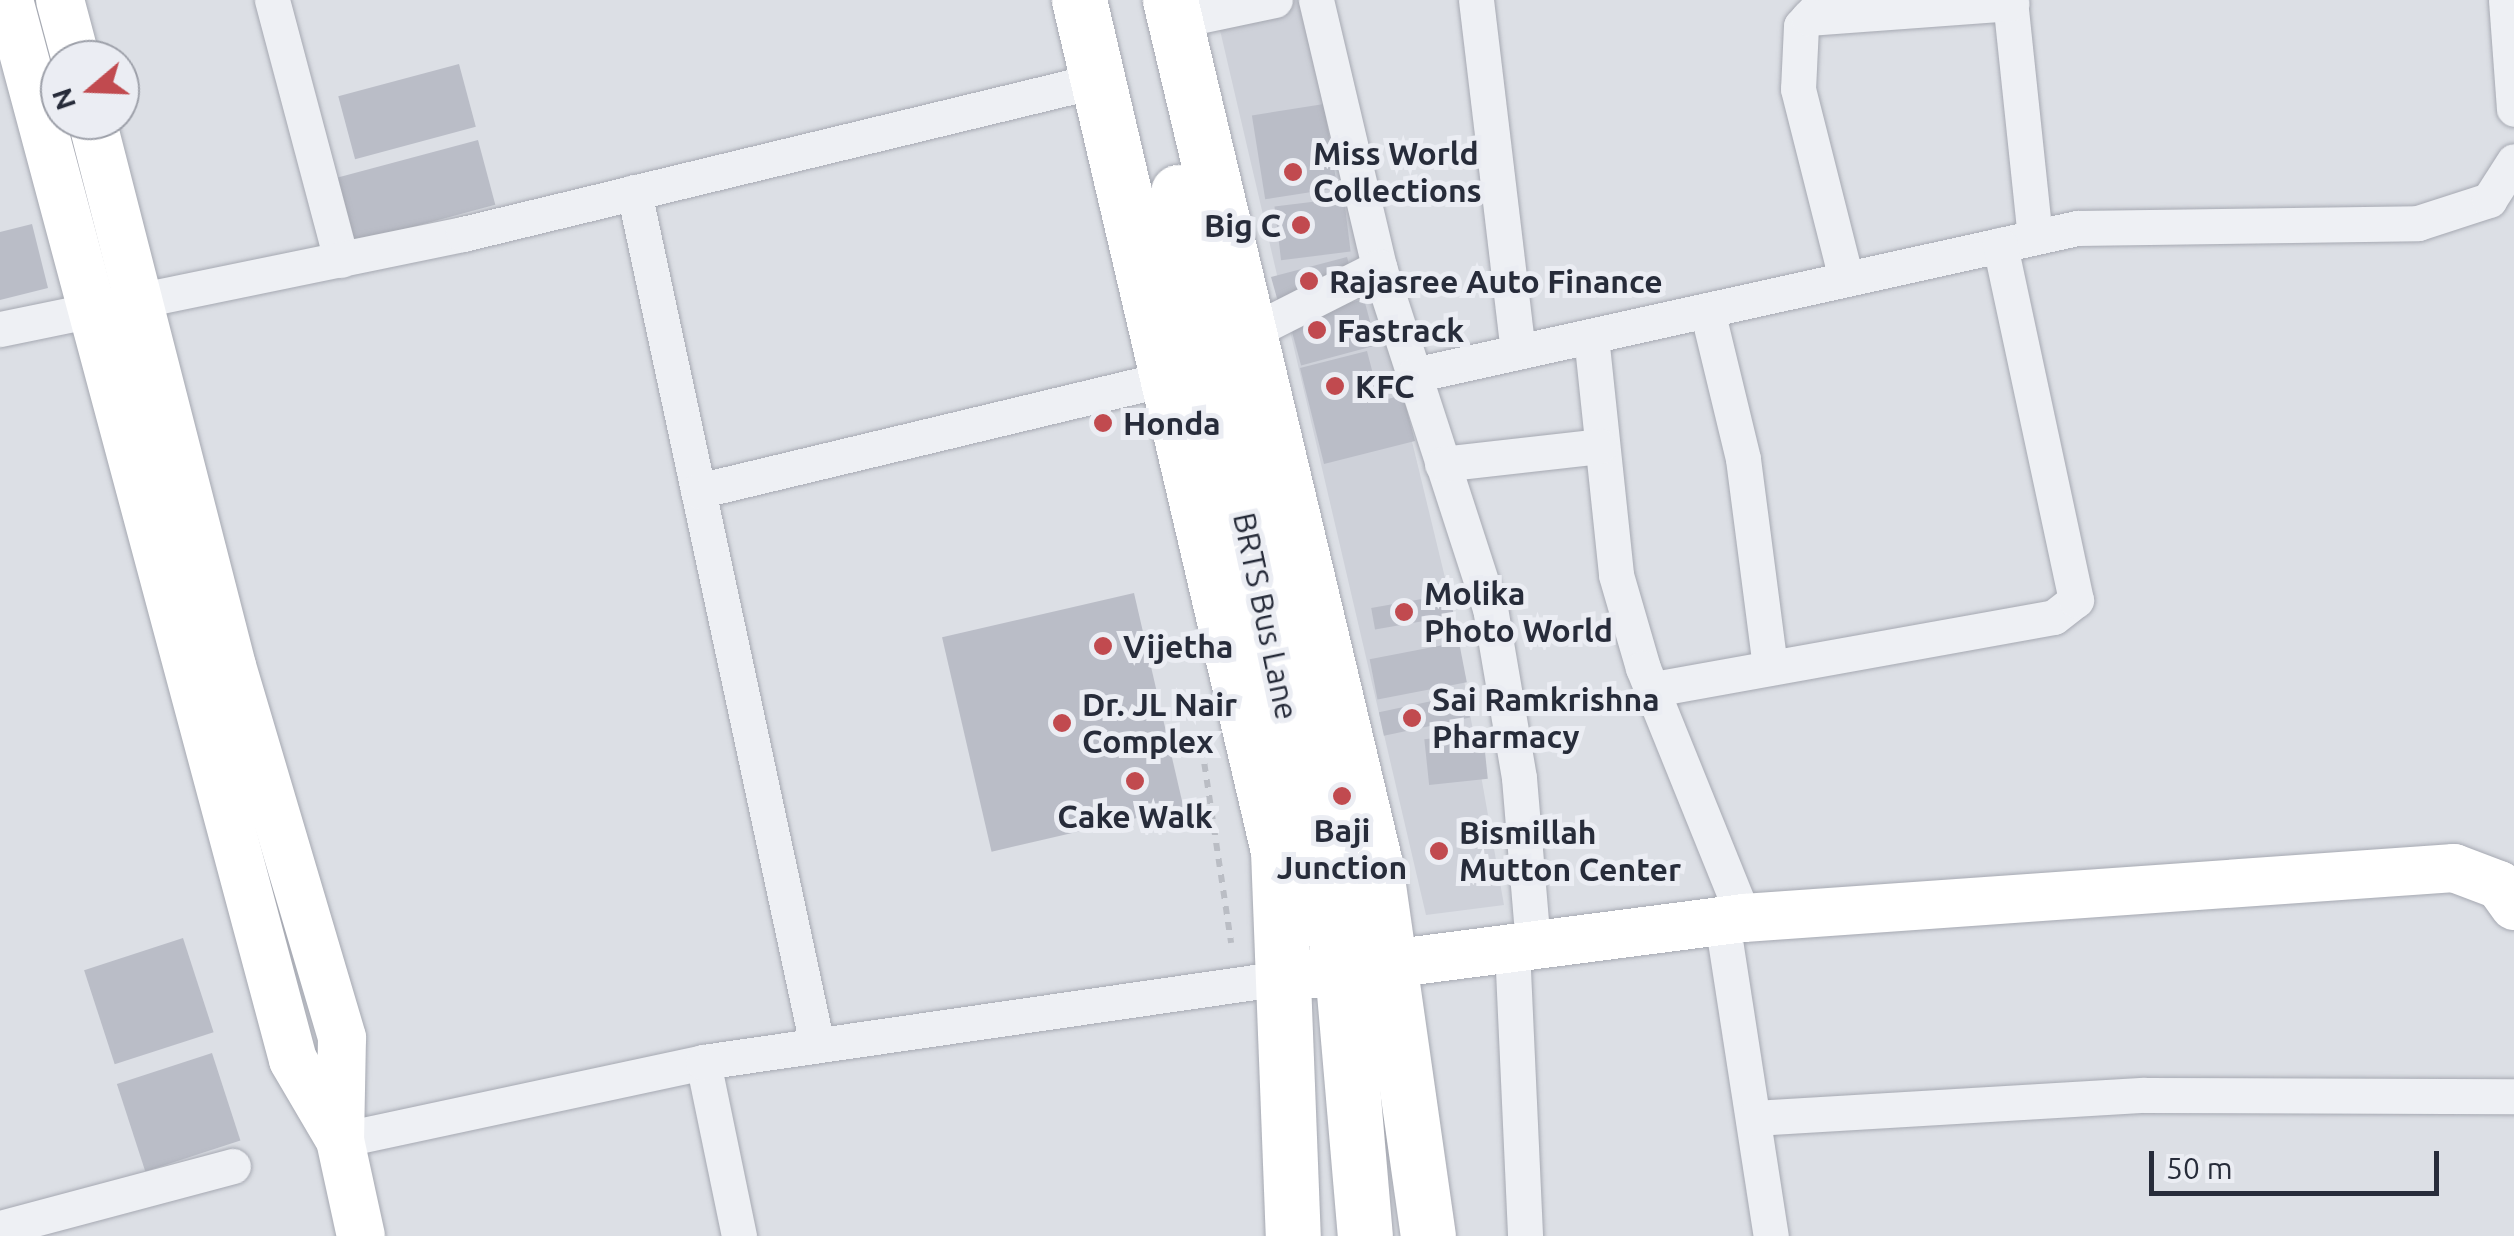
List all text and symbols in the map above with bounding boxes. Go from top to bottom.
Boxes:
north arrow [40,40,140,140]
text: N [45,84,81,114]
place label: Miss World Collections [1313,135,1482,210]
marker: Miss World Collections [1282,161,1304,183]
place label: Big C [1204,206,1281,244]
marker: Big C [1290,214,1312,236]
place label: Rajasree Auto Finance [1329,262,1663,300]
marker: Rajasree Auto Finance [1298,270,1320,292]
place label: Fastrack [1337,311,1464,349]
marker: Fastrack [1306,319,1328,341]
place label: KFC [1355,367,1415,405]
marker: KFC [1324,375,1346,397]
place label: Honda [1123,404,1221,442]
marker: Honda [1092,412,1114,434]
street label: BRTS Bus Lane [1225,509,1307,723]
place label: Molika Photo World [1424,575,1613,650]
marker: Molika Photo World [1393,601,1415,623]
place label: Vijetha [1123,627,1233,665]
marker: Vijetha [1092,635,1114,657]
place label: Sai Ramkrishna Pharmacy [1432,681,1660,756]
place label: Dr. JL Nair Complex [1082,686,1237,761]
marker: Sai Ramkrishna Pharmacy [1401,707,1423,729]
marker: Dr. JL Nair Complex [1051,712,1073,734]
marker: Cake Walk [1124,770,1146,792]
marker: Baji Junction [1331,785,1353,807]
place label: Cake Walk [1057,797,1213,835]
place label: Baji Junction [1277,812,1407,887]
place label: Bismillah Mutton Center [1459,814,1681,889]
marker: Bismillah Mutton Center [1428,840,1450,862]
scale bar [2154,1131,2444,1193]
text: 50 m [2166,1151,2233,1185]

